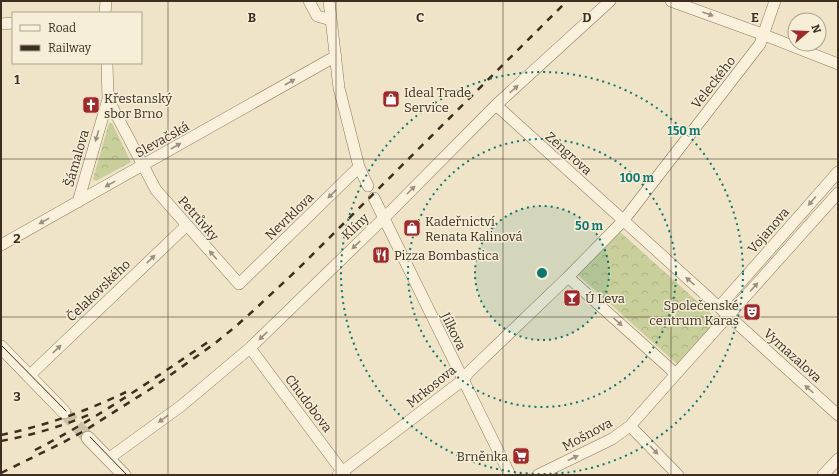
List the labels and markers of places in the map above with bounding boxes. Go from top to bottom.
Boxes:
place label: Ideal Trade Service [404,85,471,115]
shop icon: Ideal Trade Service [381,89,401,109]
place label: Křestanský sbor Brno [104,91,172,121]
church icon: Křestanský sbor Brno [81,95,101,115]
place label: Kadeřnictví Renata Kalinová [425,214,523,244]
shop icon: Kadeřnictví Renata Kalinová [402,218,422,238]
restaurant icon: Pizza Bombastica [371,245,391,265]
place label: Pizza Bombastica [394,248,499,263]
centre of rings [535,266,549,280]
bar icon: Ú Leva [562,288,582,308]
place label: Ú Leva [585,291,625,306]
place label: Společenské centrum Karas [649,298,739,328]
theatre icon: Společenské centrum Karas [742,302,762,322]
supermarket icon: Brněnka [511,446,531,466]
place label: Brněnka [457,449,508,464]

